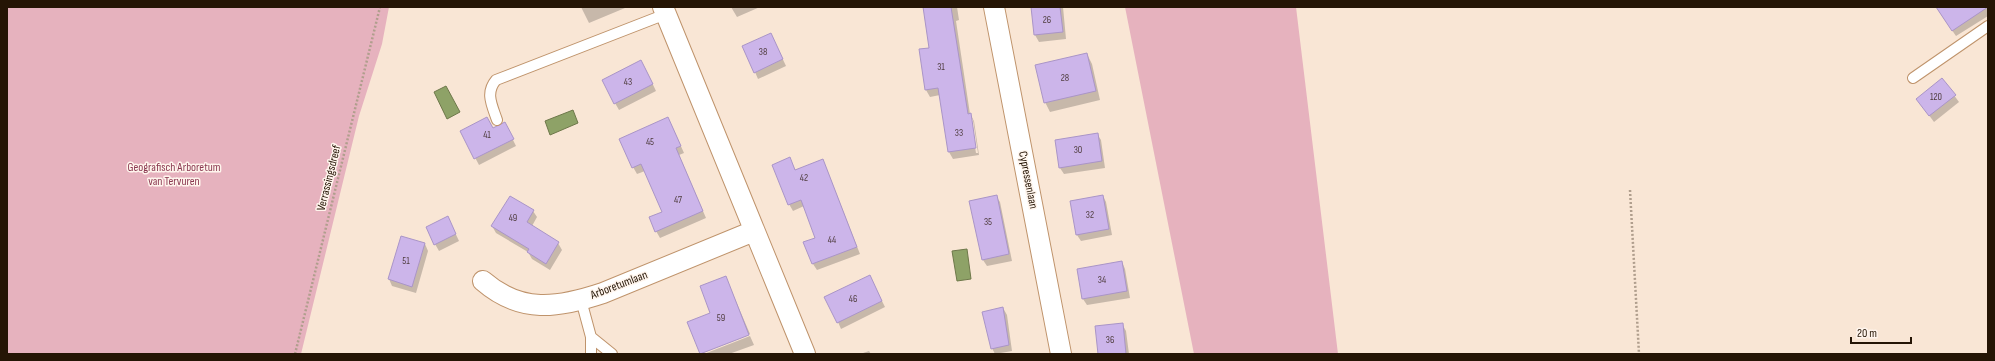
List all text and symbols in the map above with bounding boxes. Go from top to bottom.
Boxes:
house number: 26 [1043,14,1051,26]
house number: 38 [759,46,767,58]
house number: 31 [937,61,945,73]
house number: 28 [1061,72,1069,84]
house number: 43 [624,76,632,88]
house number: 120 [1930,91,1942,103]
house number: 33 [955,127,963,139]
house number: 41 [483,129,491,141]
house number: 45 [646,136,654,148]
street label: Verrassingsdreef [314,143,345,213]
house number: 30 [1074,144,1082,156]
street label: Cypressenlaan [1015,150,1041,210]
park label: Geografisch Arboretum van Tervuren [127,160,221,189]
house number: 42 [800,172,808,184]
house number: 47 [674,194,682,206]
house number: 32 [1086,209,1094,221]
house number: 49 [509,212,517,224]
house number: 35 [984,216,992,228]
house number: 44 [828,234,836,246]
house number: 51 [402,255,410,267]
street label: Arboretumlaan [587,267,650,303]
house number: 34 [1098,274,1106,286]
house number: 46 [849,293,857,305]
house number: 59 [717,312,725,324]
scale bar [1851,319,1911,345]
text: 20 m [1857,326,1877,341]
house number: 36 [1106,334,1114,346]

